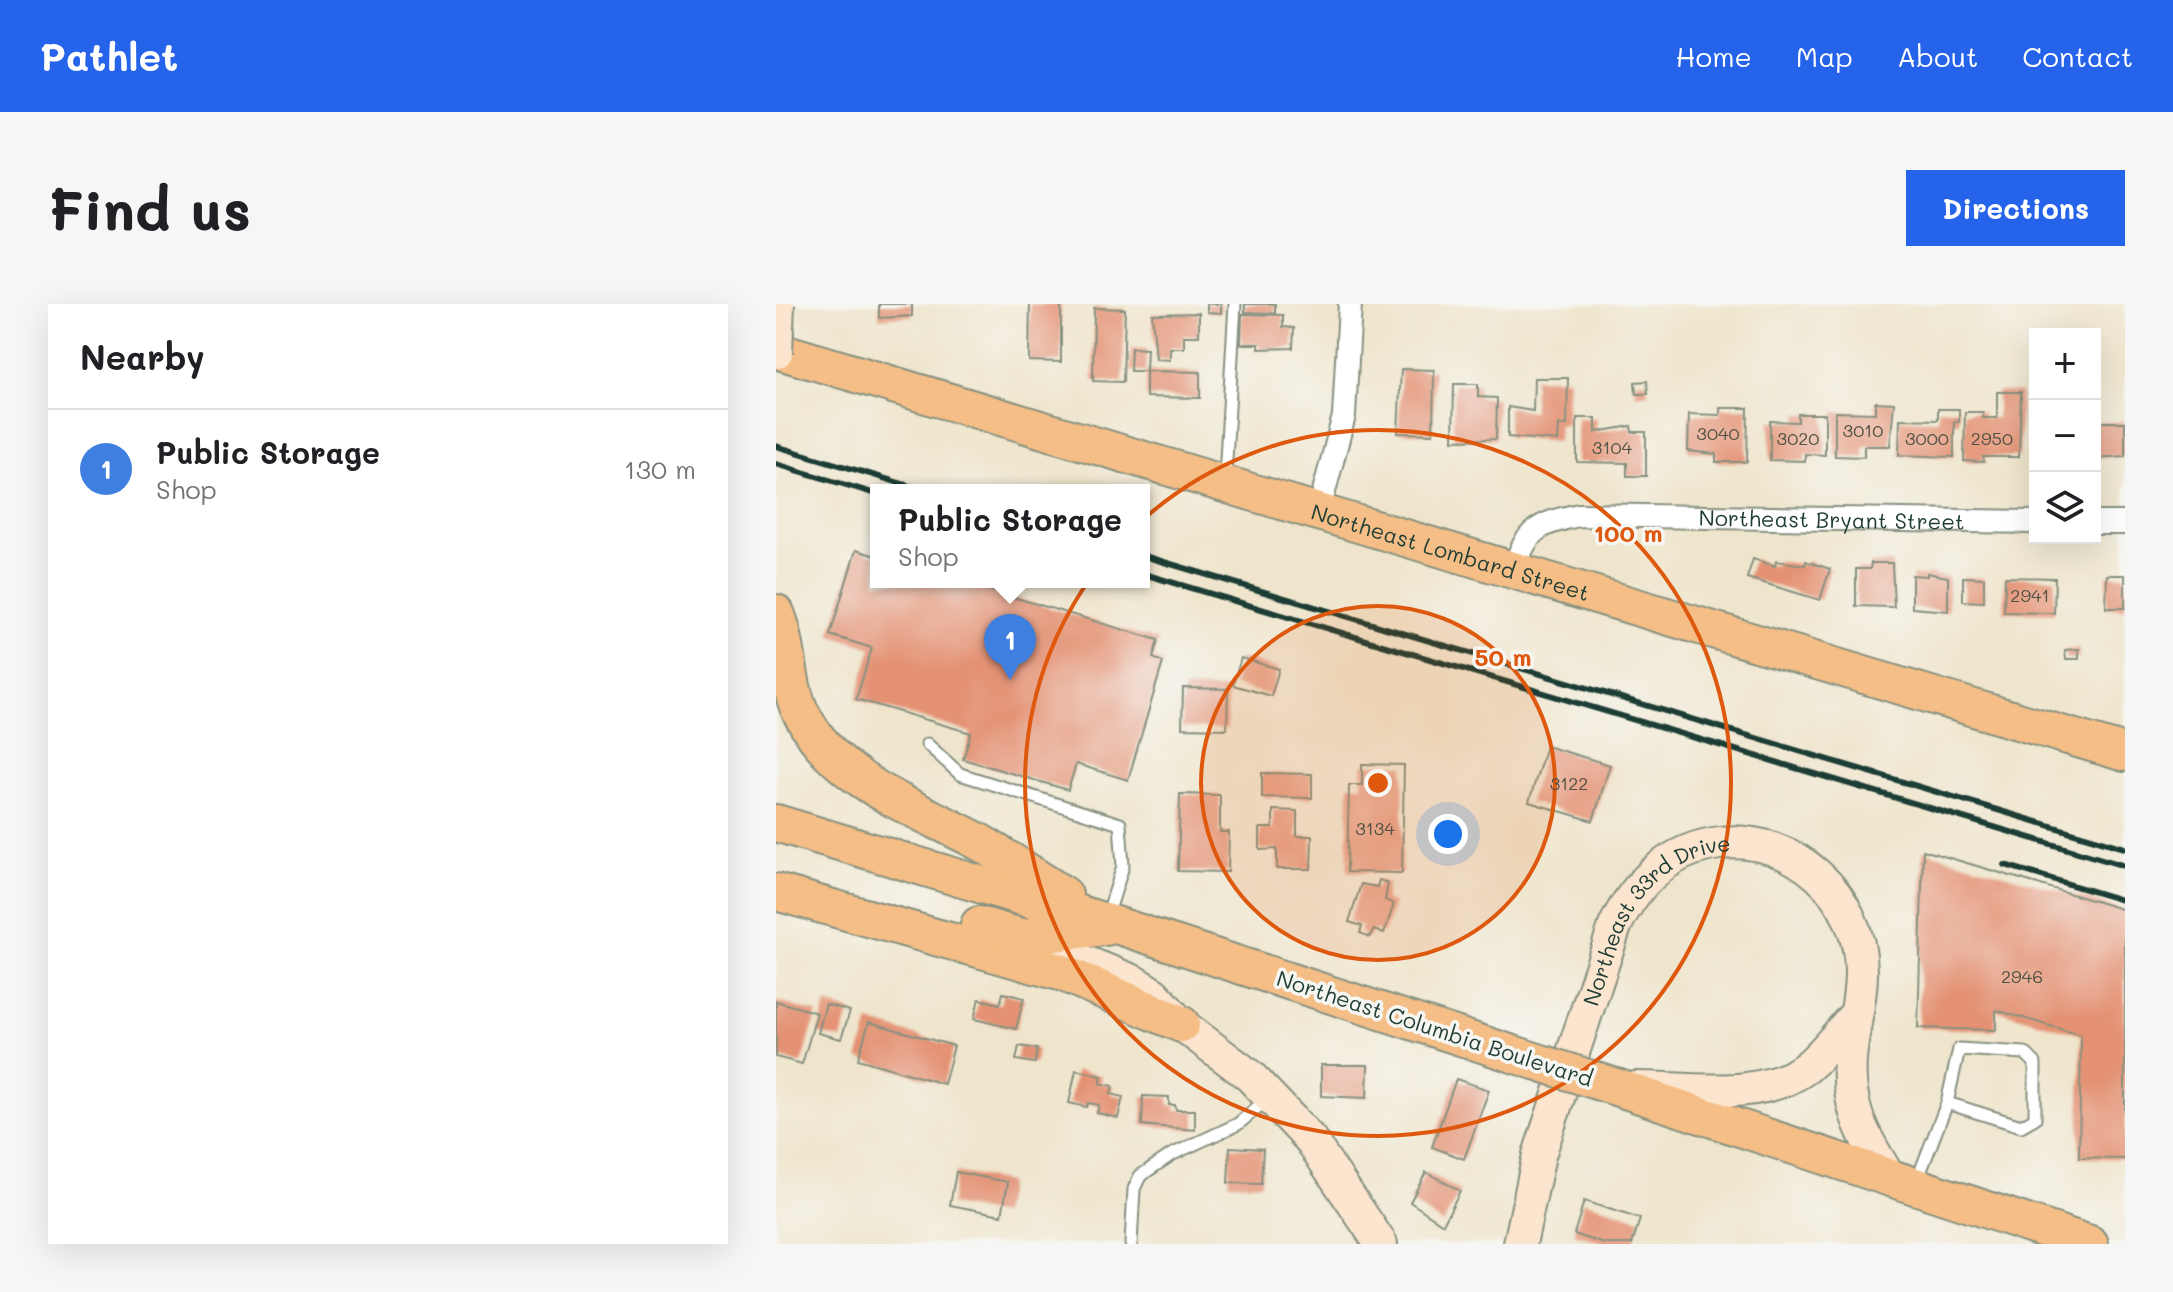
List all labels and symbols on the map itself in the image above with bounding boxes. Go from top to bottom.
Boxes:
house number: 3010 [1843,418,1883,442]
house number: 3040 [1696,421,1740,445]
house number: 3020 [1777,426,1819,450]
house number: 3000 [1905,426,1949,450]
house number: 2950 [1971,426,2013,450]
house number: 3104 [1592,435,1633,459]
street label: Northeast Lombard Street [1308,496,1593,607]
street label: Northeast Bryant Street [1698,502,1965,535]
text: 100 m [1593,517,1663,548]
house number: 2941 [2010,583,2050,607]
pin: 1 [984,614,1036,680]
text: 50 m [1474,641,1532,672]
centre of rings [1364,769,1392,797]
house number: 3122 [1550,771,1588,795]
your location [1428,814,1468,854]
house number: 3134 [1355,816,1395,840]
street label: Northeast 33rd Drive [1575,828,1731,1009]
street label: Northeast Columbia Boulevard [1273,963,1597,1093]
house number: 2946 [2001,964,2043,988]

